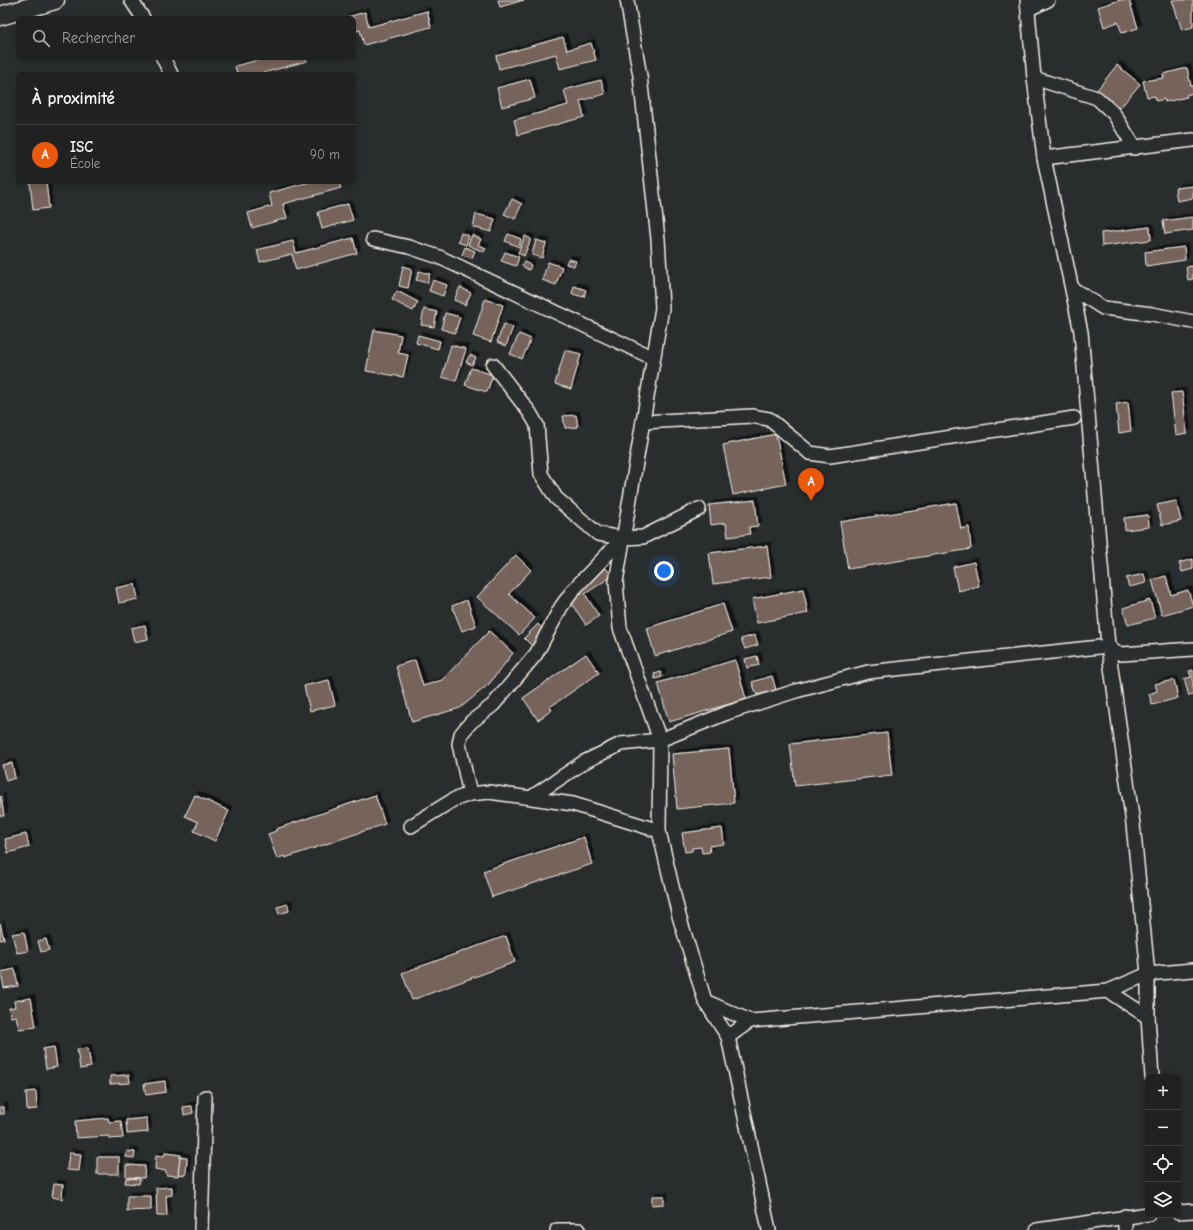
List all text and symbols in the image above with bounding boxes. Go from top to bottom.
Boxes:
search box [16,16,356,60]
icon: search [30,27,52,49]
text: Rechercher [62,29,135,47]
text: À proximité [32,89,115,108]
text: ISC [70,138,93,156]
text: A [41,147,49,162]
text: 90 m [310,147,340,162]
text: École [70,156,100,171]
pin: A [798,468,824,501]
your location [654,561,674,581]
map controls [1145,1074,1181,1218]
button: + [1145,1074,1181,1110]
button: − [1145,1110,1181,1146]
button: locate [1145,1146,1181,1182]
button: layers [1145,1182,1181,1218]

